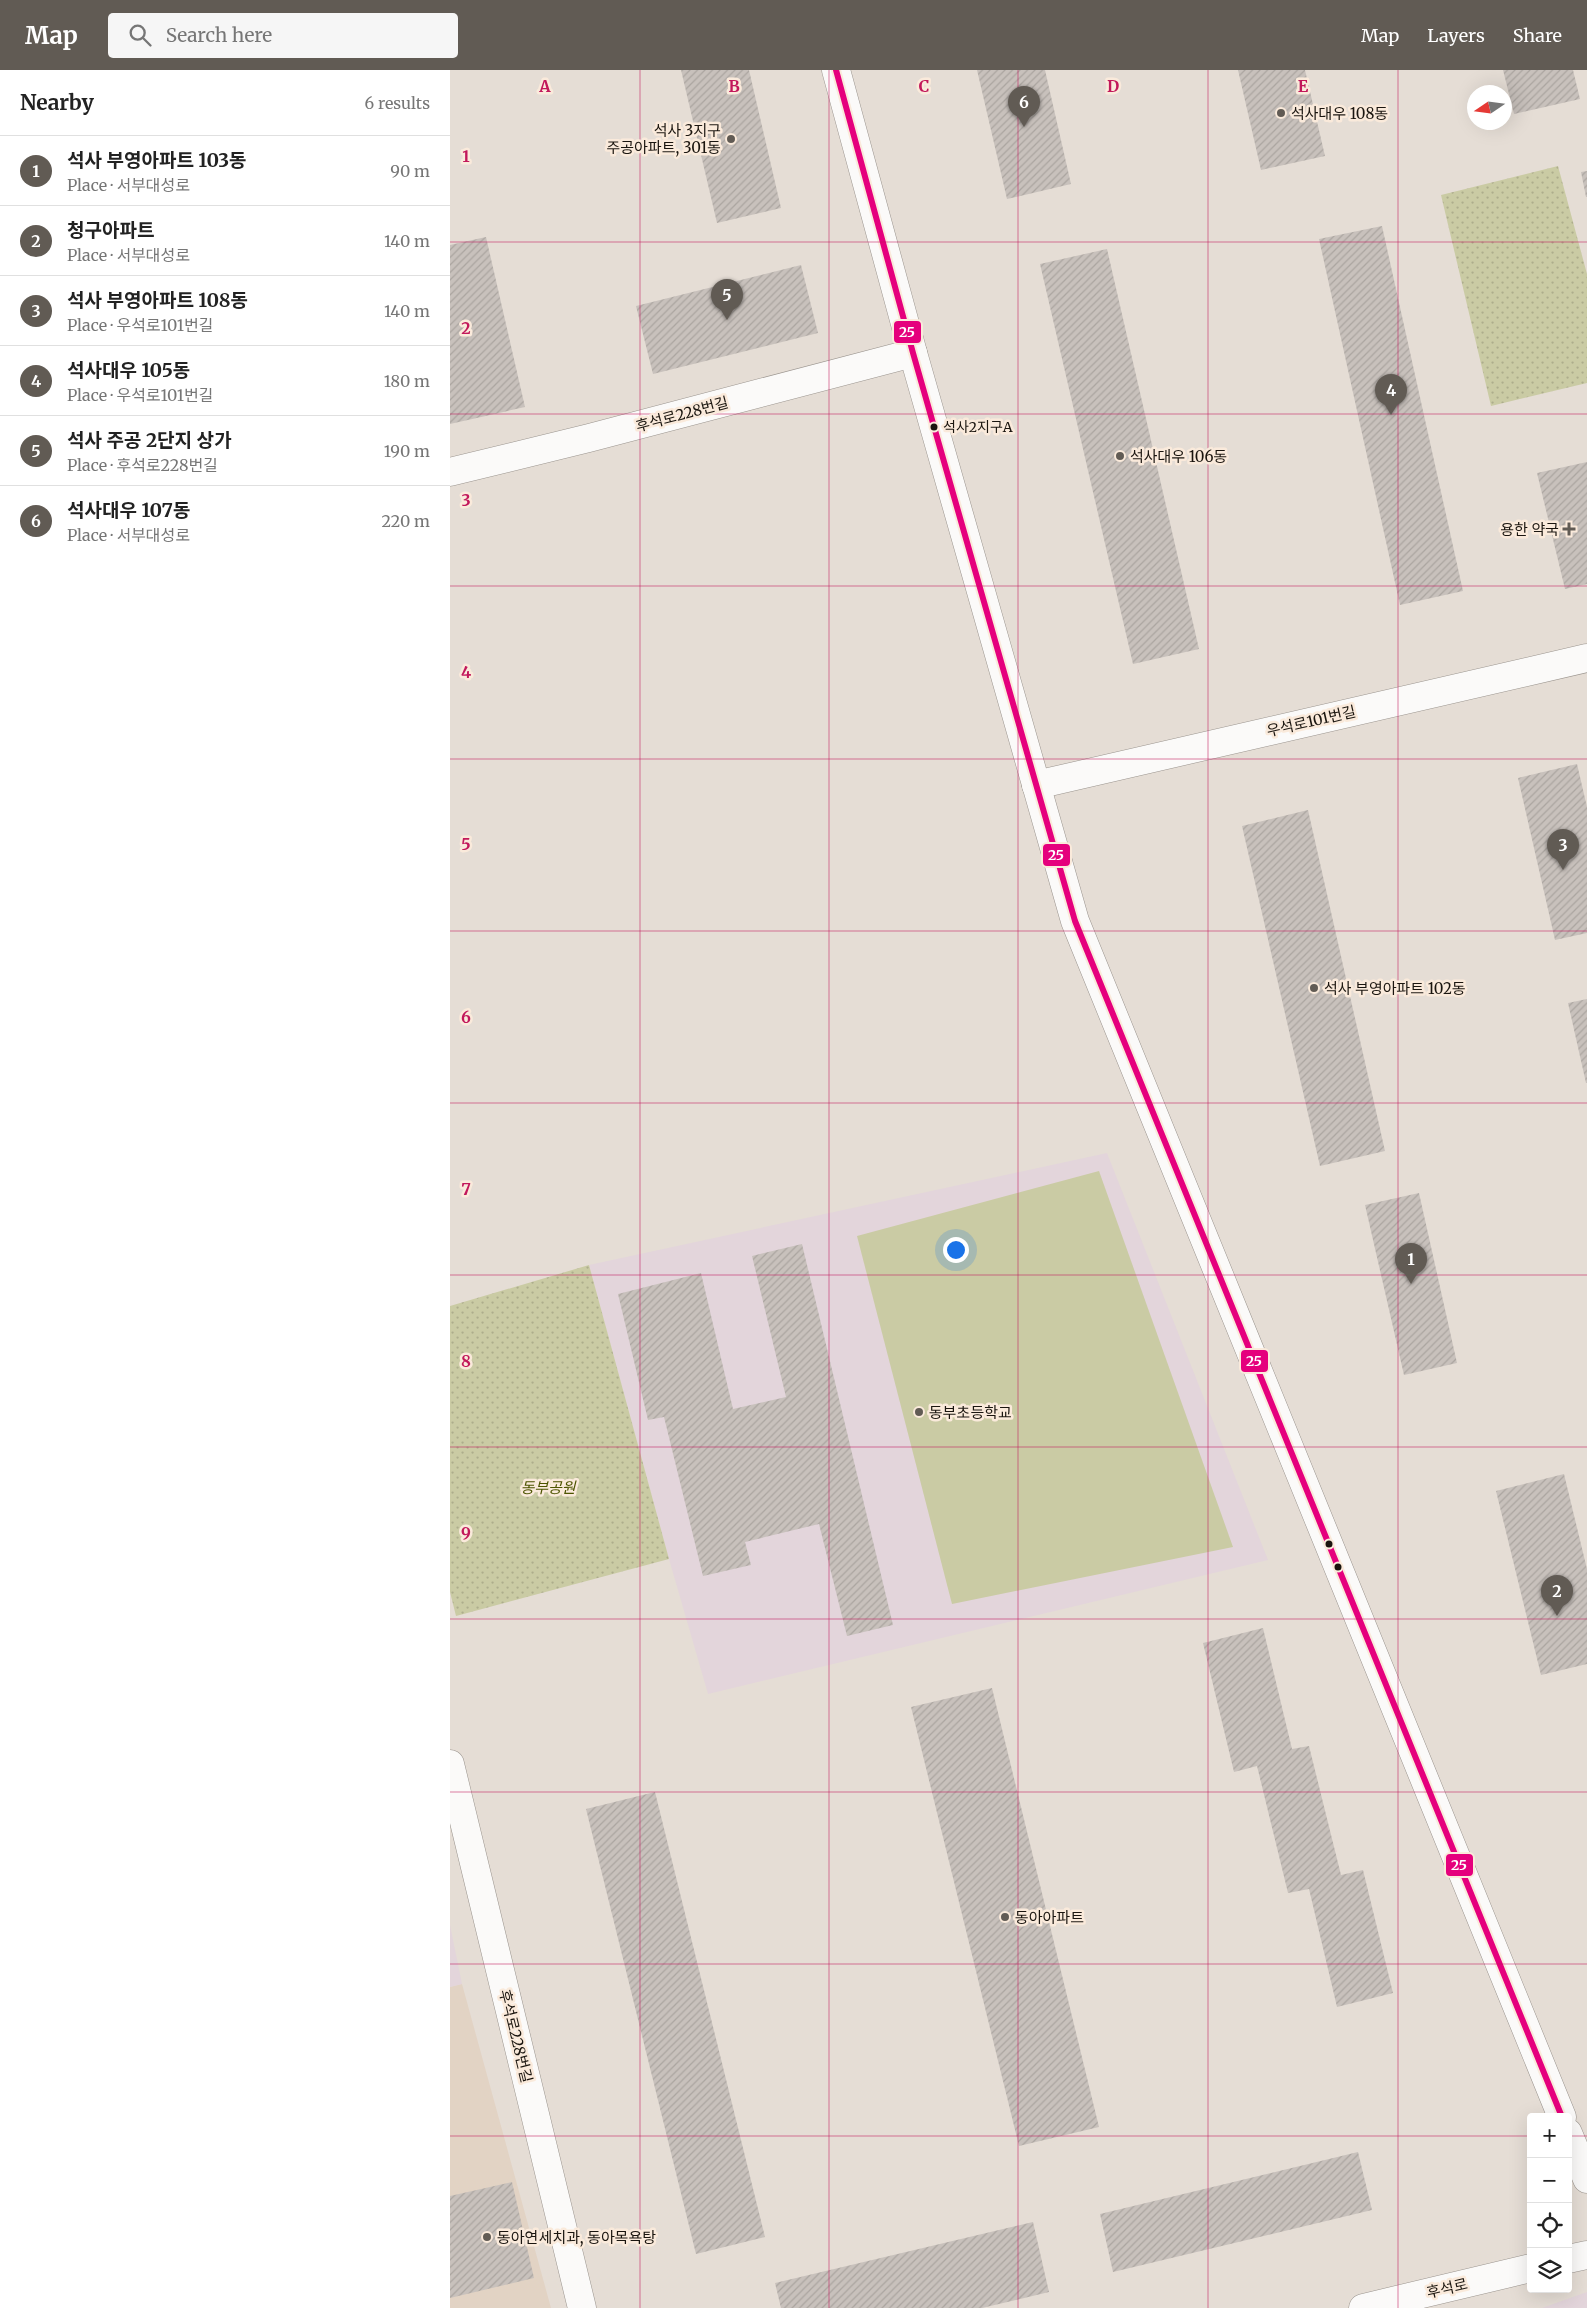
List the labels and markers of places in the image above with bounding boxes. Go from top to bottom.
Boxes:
pin: 6 [1008,86,1040,127]
place label: 석사대우 108동 [1291,104,1388,123]
marker: 석사대우 108동 [1275,107,1287,119]
place label: 석사 3지구 주공아파트, 301동 [607,121,721,157]
marker: 석사 3지구 주공아파트, 301동 [725,133,737,145]
pin: 5 [711,279,743,320]
pin: 4 [1375,374,1407,415]
place label: 석사2지구A [943,418,1013,436]
marker: 석사2지구A [929,422,939,432]
place label: 석사대우 106동 [1130,447,1227,466]
marker: 석사대우 106동 [1114,450,1126,462]
place label: 용한 약국 [1500,520,1559,539]
marker: 용한 약국 [1563,523,1575,535]
pin: 3 [1547,829,1579,870]
place label: 석사 부영아파트 102동 [1324,979,1466,998]
marker: 석사 부영아파트 102동 [1308,982,1320,994]
pin: 1 [1395,1243,1427,1284]
place label: 동부초등학교 [929,1403,1012,1422]
marker: 동부초등학교 [913,1406,925,1418]
unlabelled marker [1324,1539,1334,1549]
unlabelled marker [1333,1562,1343,1572]
pin: 2 [1541,1575,1573,1616]
place label: 동아아파트 [1015,1908,1084,1927]
marker: 동아아파트 [999,1911,1011,1923]
place label: 동아연세치과, 동아목욕탕 [497,2228,656,2247]
marker: 동아연세치과, 동아목욕탕 [481,2231,493,2243]

